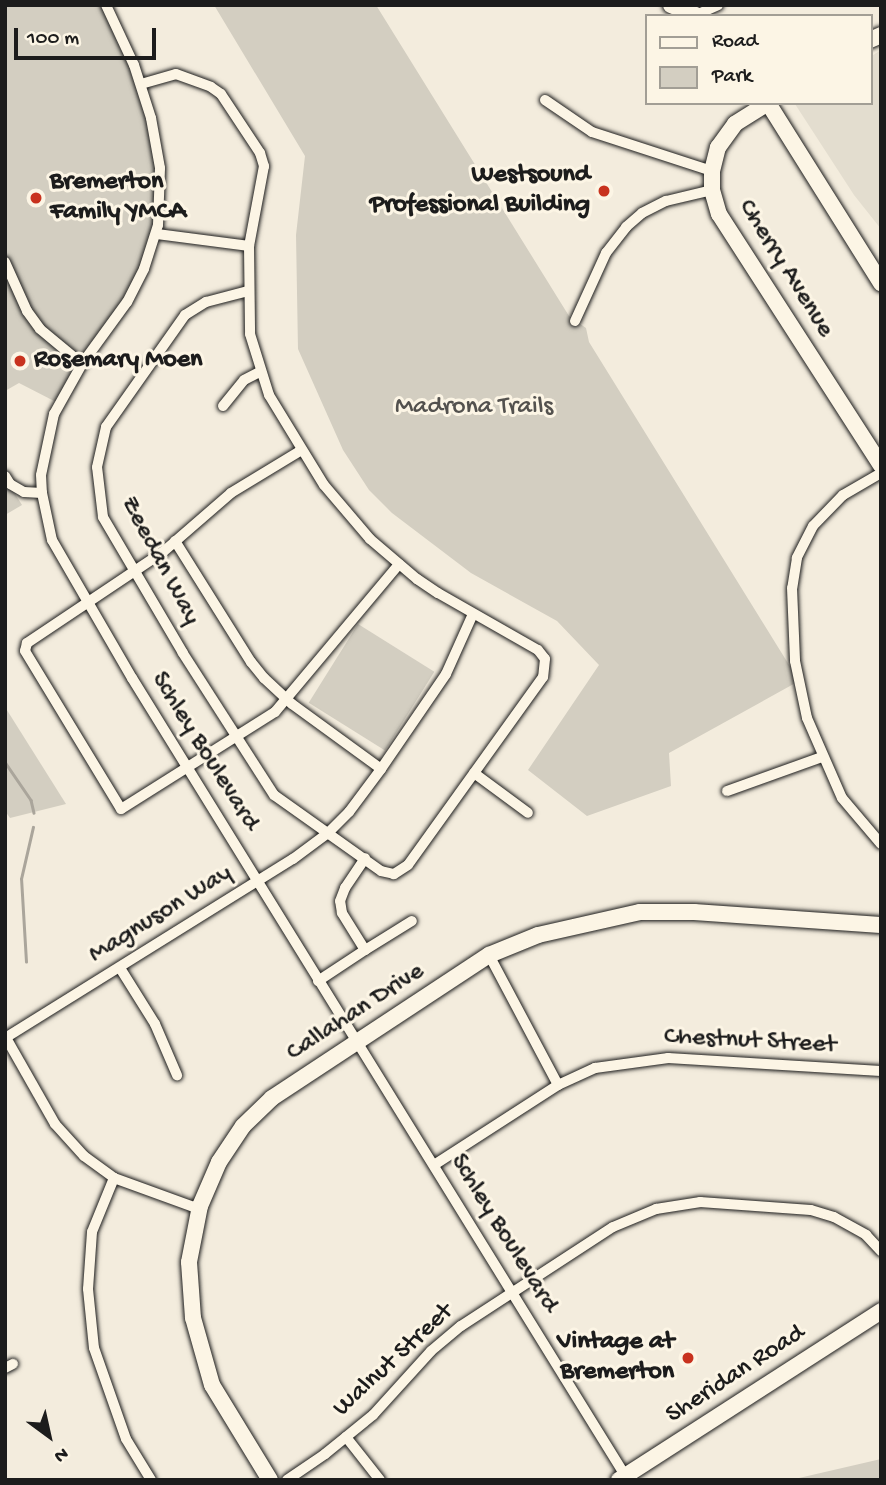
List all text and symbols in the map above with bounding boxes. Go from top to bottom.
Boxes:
scale bar [18,14,159,58]
legend [644,14,872,105]
text: 100 m [27,27,79,52]
text: Road [712,30,758,55]
text: Park [712,65,752,90]
place label: Westsound Professional Building [370,160,590,222]
place label: Bremerton Family YMCA [50,167,186,228]
marker: Westsound Professional Building [596,183,612,199]
marker: Bremerton Family YMCA [28,190,44,206]
street label: Cherry Avenue [730,194,840,344]
place label: Rosemary Moen [34,345,202,377]
marker: Rosemary Moen [12,353,28,369]
park label: Madrona Trails [395,392,553,424]
street label: Zeedan Way [112,491,206,631]
street label: Schley Boulevard [143,667,265,837]
street label: Magnuson Way [84,859,238,971]
street label: Callahan Drive [281,957,431,1069]
street label: Chestnut Street [663,1022,837,1062]
street label: Schley Boulevard [442,1149,564,1319]
street label: Walnut Street [327,1297,461,1425]
street label: Sheridan Road [661,1319,811,1431]
place label: Vintage at Bremerton [557,1327,674,1388]
marker: Vintage at Bremerton [680,1350,696,1366]
north arrow [14,1401,84,1471]
text: N [49,1441,72,1467]

